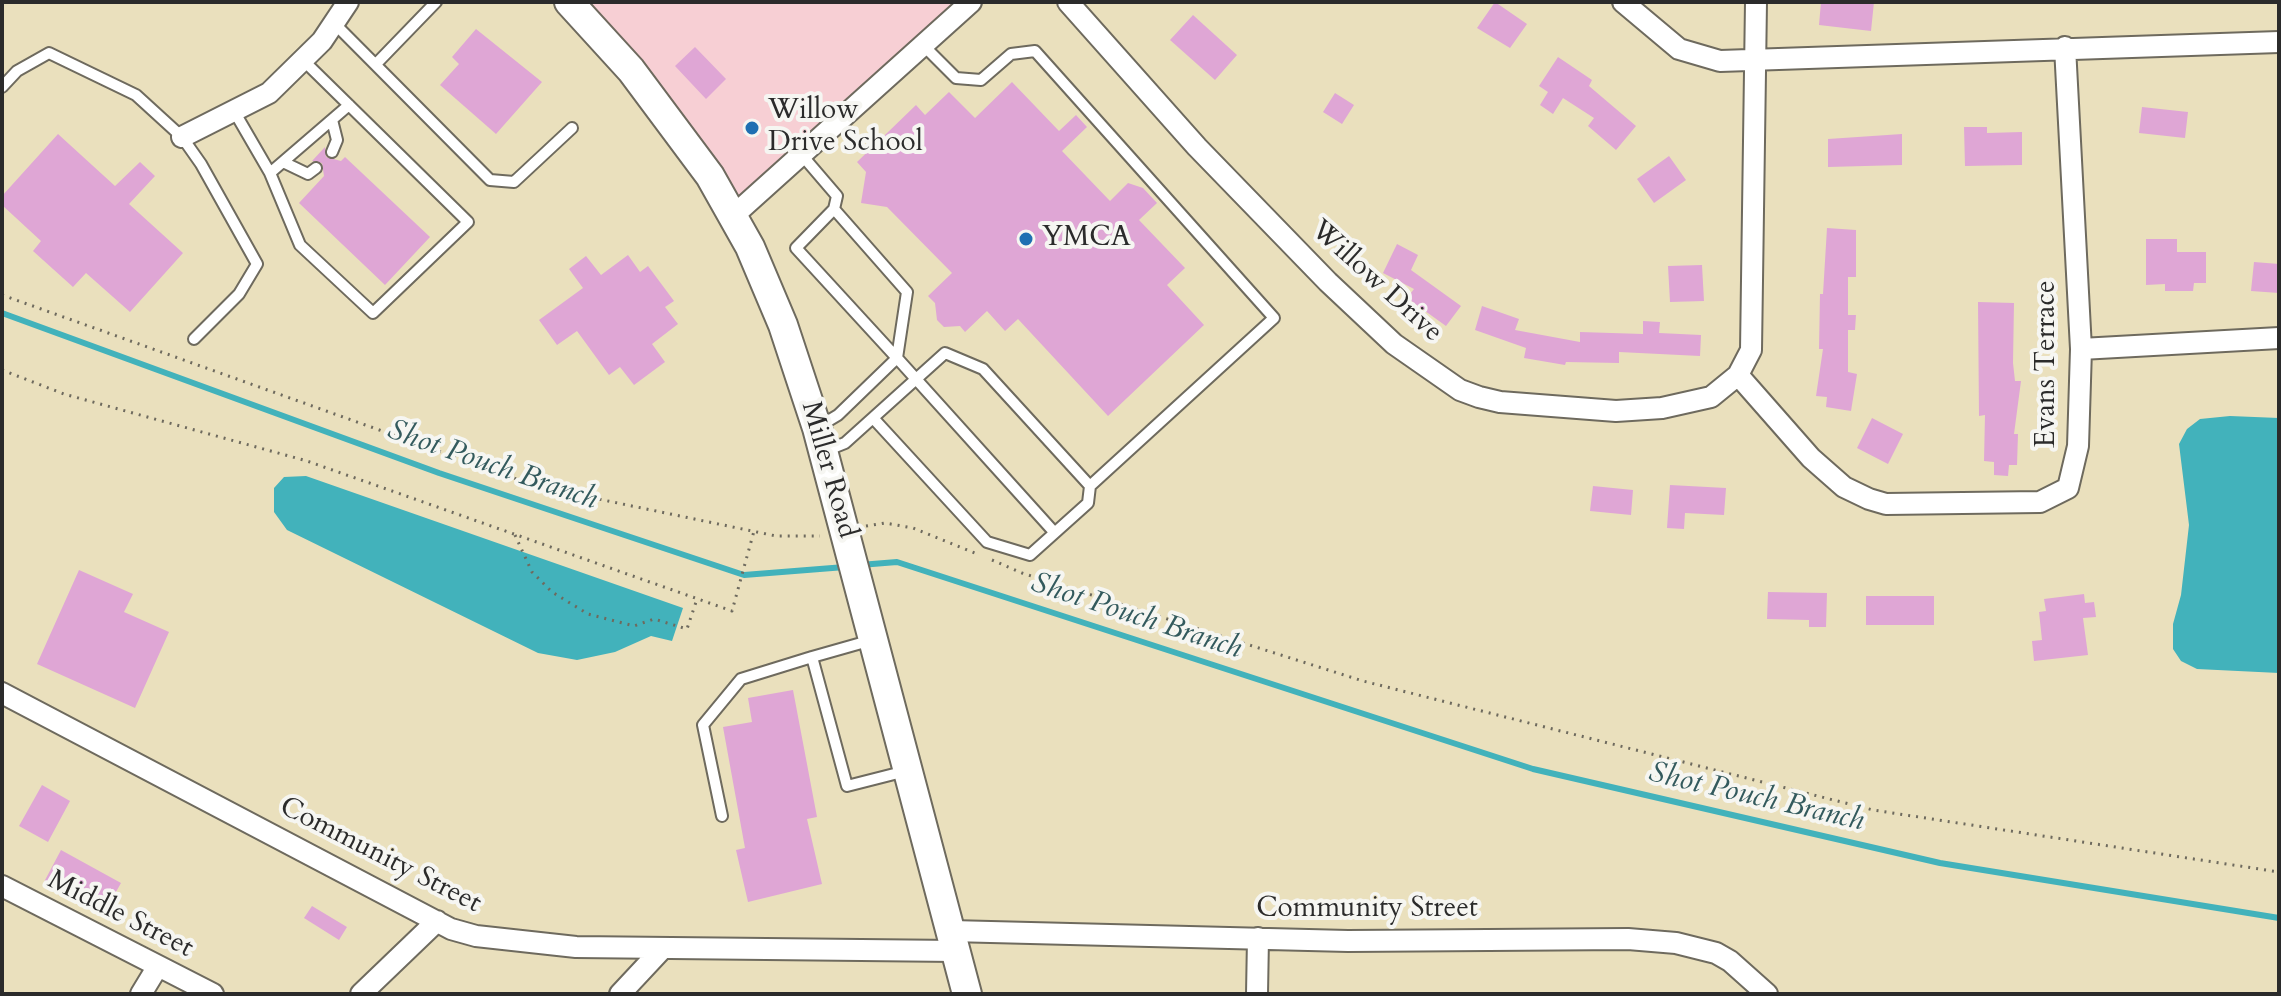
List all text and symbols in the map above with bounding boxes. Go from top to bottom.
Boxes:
place label: Willow Drive School [768,95,923,161]
marker: Willow Drive School [743,119,761,137]
street label: Willow Drive [1303,214,1449,350]
place label: YMCA [1042,222,1131,256]
marker: YMCA [1017,230,1035,248]
street label: Evans Terrace [2031,280,2065,448]
street label: Miller Road [792,398,864,542]
water label: Shot Pouch Branch [382,413,602,519]
water label: Shot Pouch Branch [1026,566,1246,668]
water label: Shot Pouch Branch [1645,756,1867,840]
street label: Community Street [274,791,486,921]
street label: Middle Street [42,864,198,966]
street label: Community Street [1256,893,1478,927]

